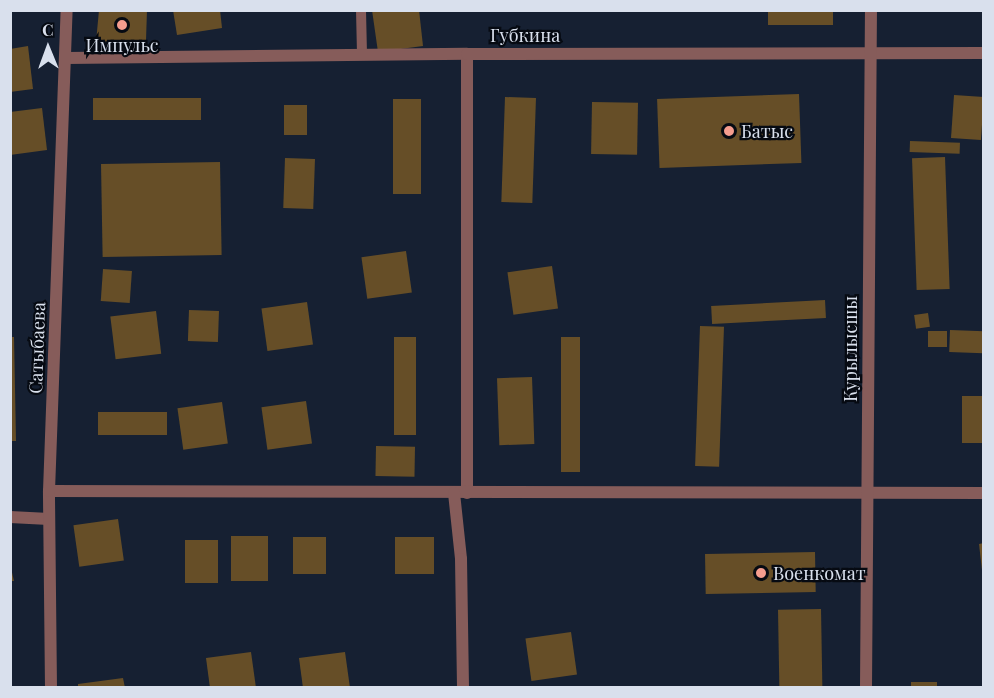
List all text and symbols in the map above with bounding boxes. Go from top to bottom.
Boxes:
north arrow [18,18,78,78]
marker: Импульс [115,18,129,32]
text: С [42,19,54,40]
street label: Губкина [490,24,560,46]
place label: Импульс [85,34,159,56]
place label: Батыс [741,120,793,142]
marker: Батыс [722,124,736,138]
street label: Курылысшы [839,296,861,402]
street label: Сатыбаева [25,302,49,394]
place label: Военкомат [773,562,866,584]
marker: Военкомат [754,566,768,580]

